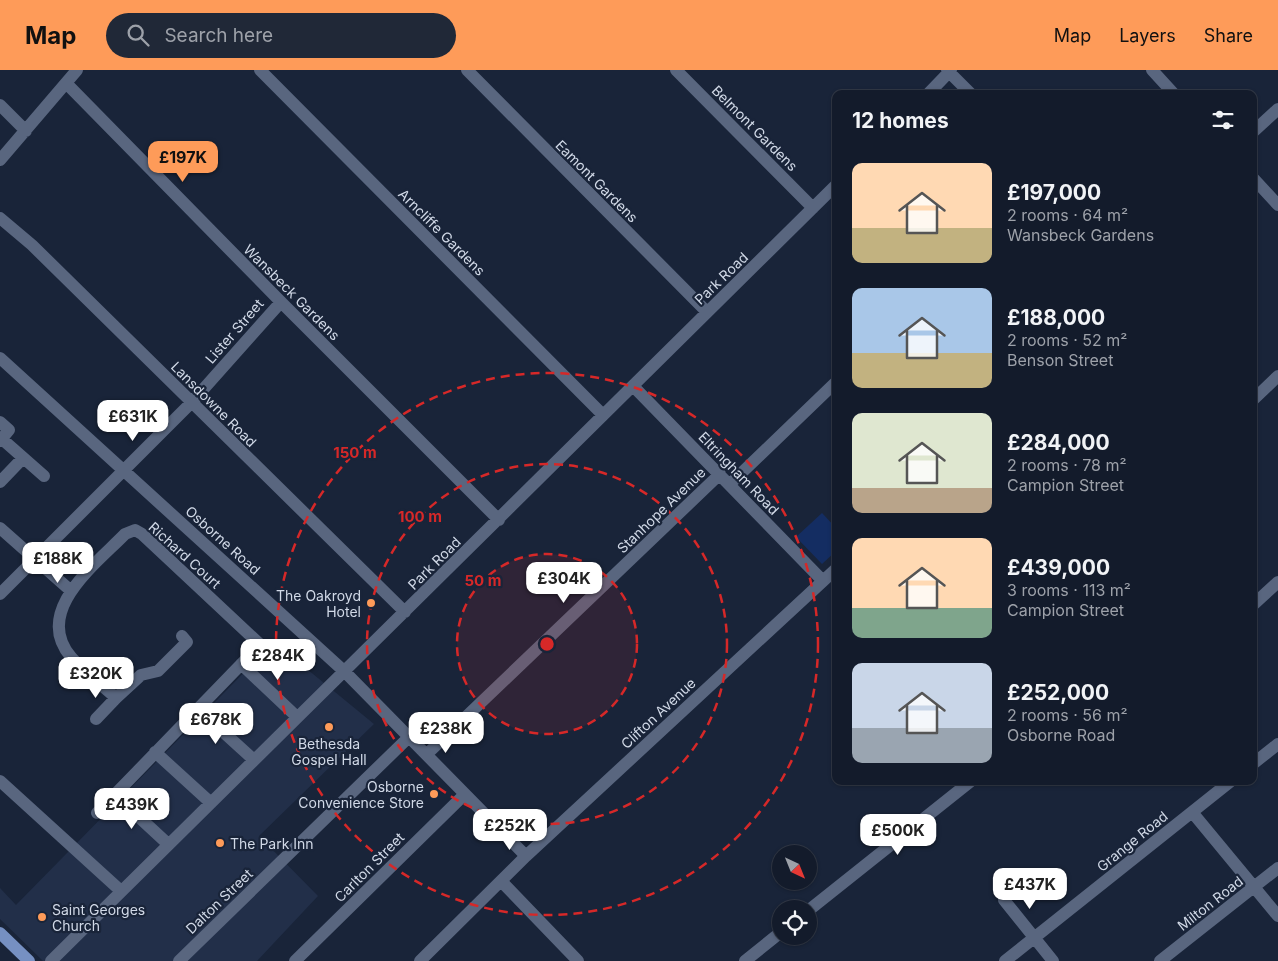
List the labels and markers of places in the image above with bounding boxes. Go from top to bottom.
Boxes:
pin: £197K [148,140,218,183]
pin: £631K [98,400,168,442]
pin: £188K [23,542,93,584]
pin: £304K [529,562,599,604]
place label: The Oakroyd Hotel [276,587,361,620]
marker: The Oakroyd Hotel [365,597,377,609]
centre of rings [538,635,556,653]
pin: £284K [243,638,313,681]
pin: £320K [61,656,131,699]
pin: £678K [181,702,251,745]
pin: £238K [411,712,481,754]
marker: Bethesda Gospel Hall [323,721,335,733]
place label: Bethesda Gospel Hall [291,735,367,768]
place label: Osborne Convenience Store [298,778,424,811]
pin: £439K [97,788,167,830]
marker: Osborne Convenience Store [428,788,440,800]
pin: £252K [475,808,545,851]
pin: £500K [863,814,933,856]
place label: The Park Inn [230,835,314,852]
marker: The Park Inn [214,837,226,849]
pin: £437K [995,868,1065,910]
place label: Saint Georges Church [52,901,145,934]
marker: Saint Georges Church [36,911,48,923]

